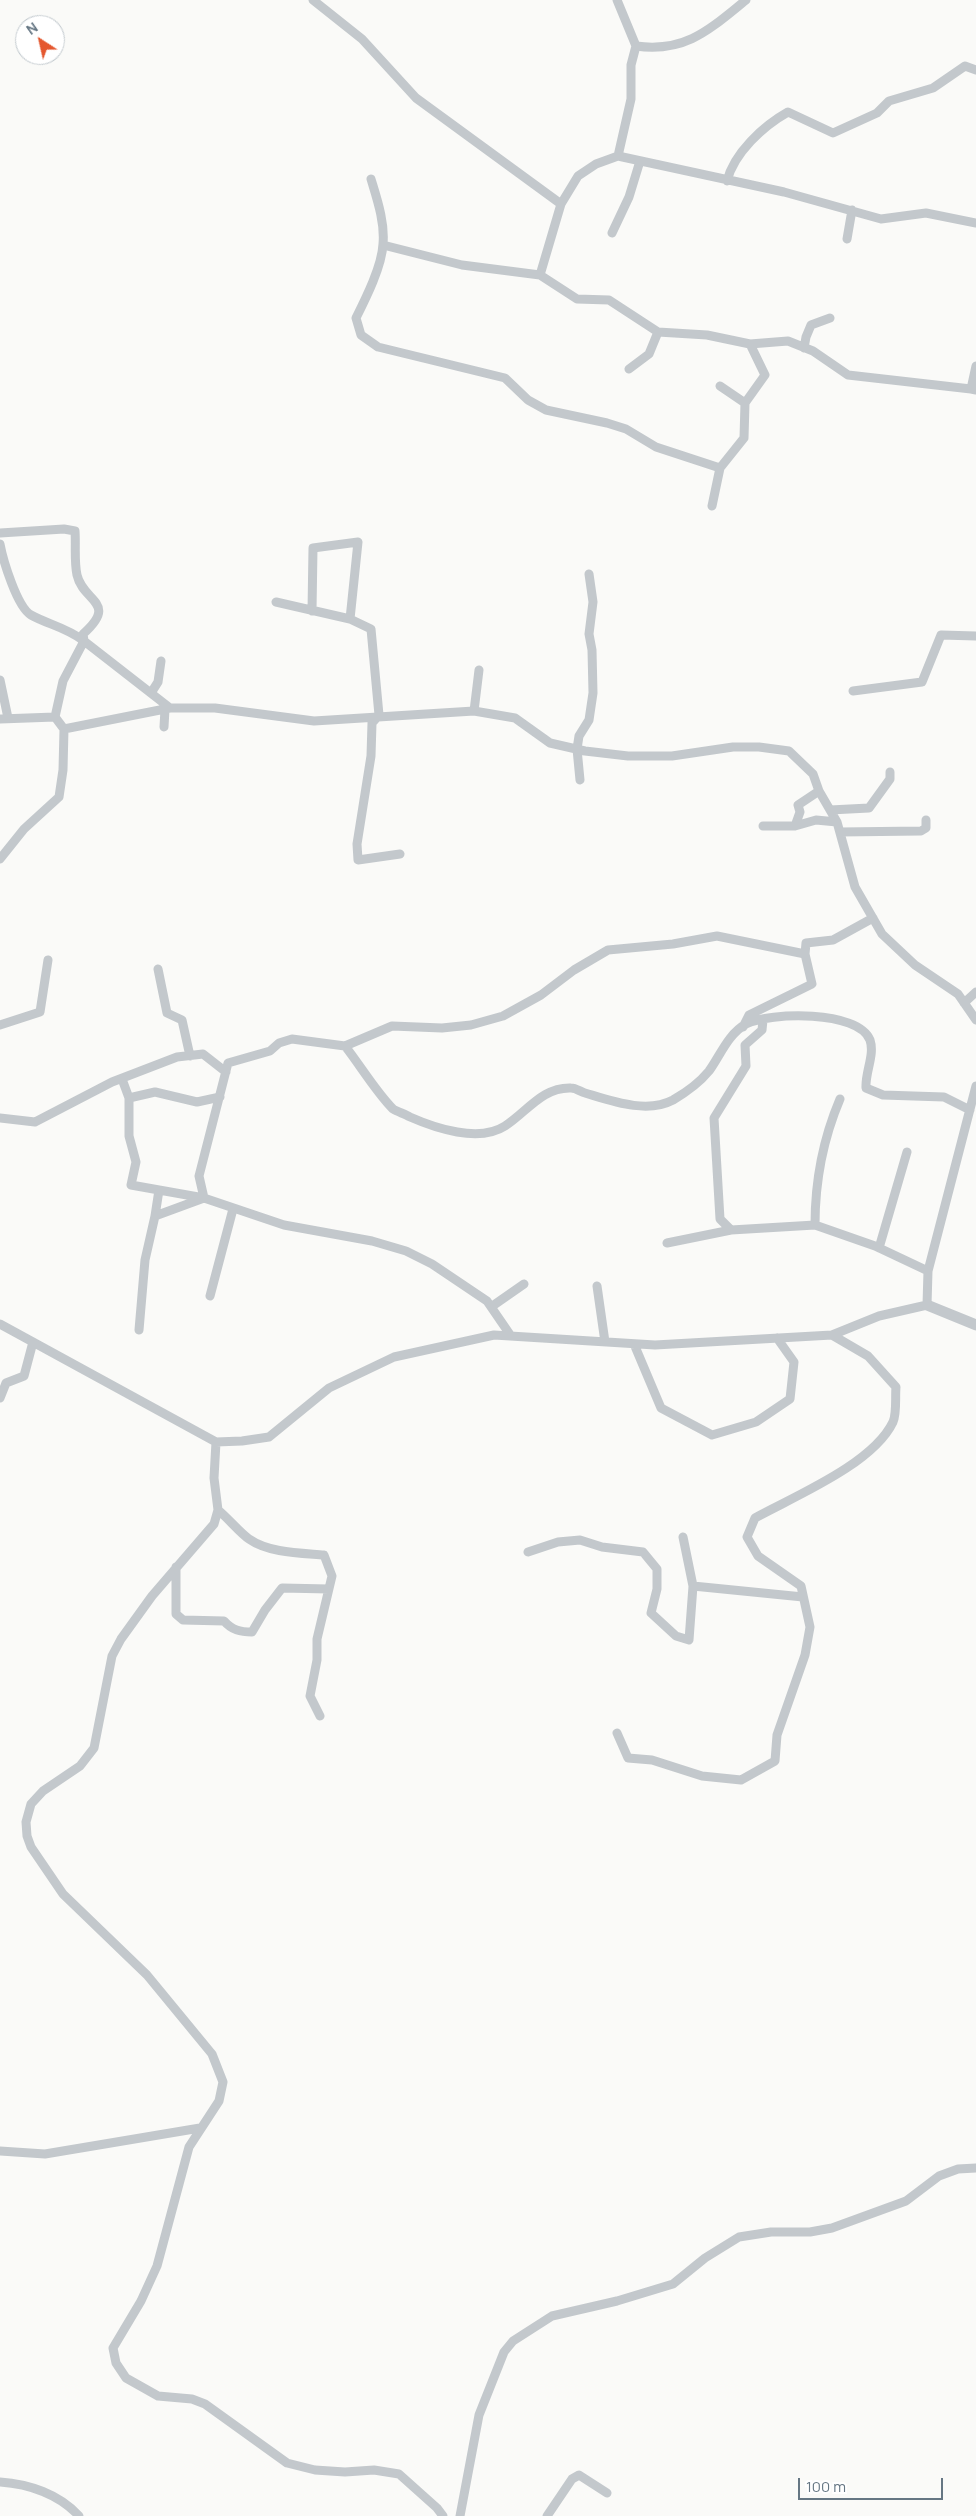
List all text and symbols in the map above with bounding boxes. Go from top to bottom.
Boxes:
north arrow [15,15,65,65]
text: N [22,17,41,39]
scale bar [801,2468,946,2500]
text: 100 m [806,2476,846,2497]

